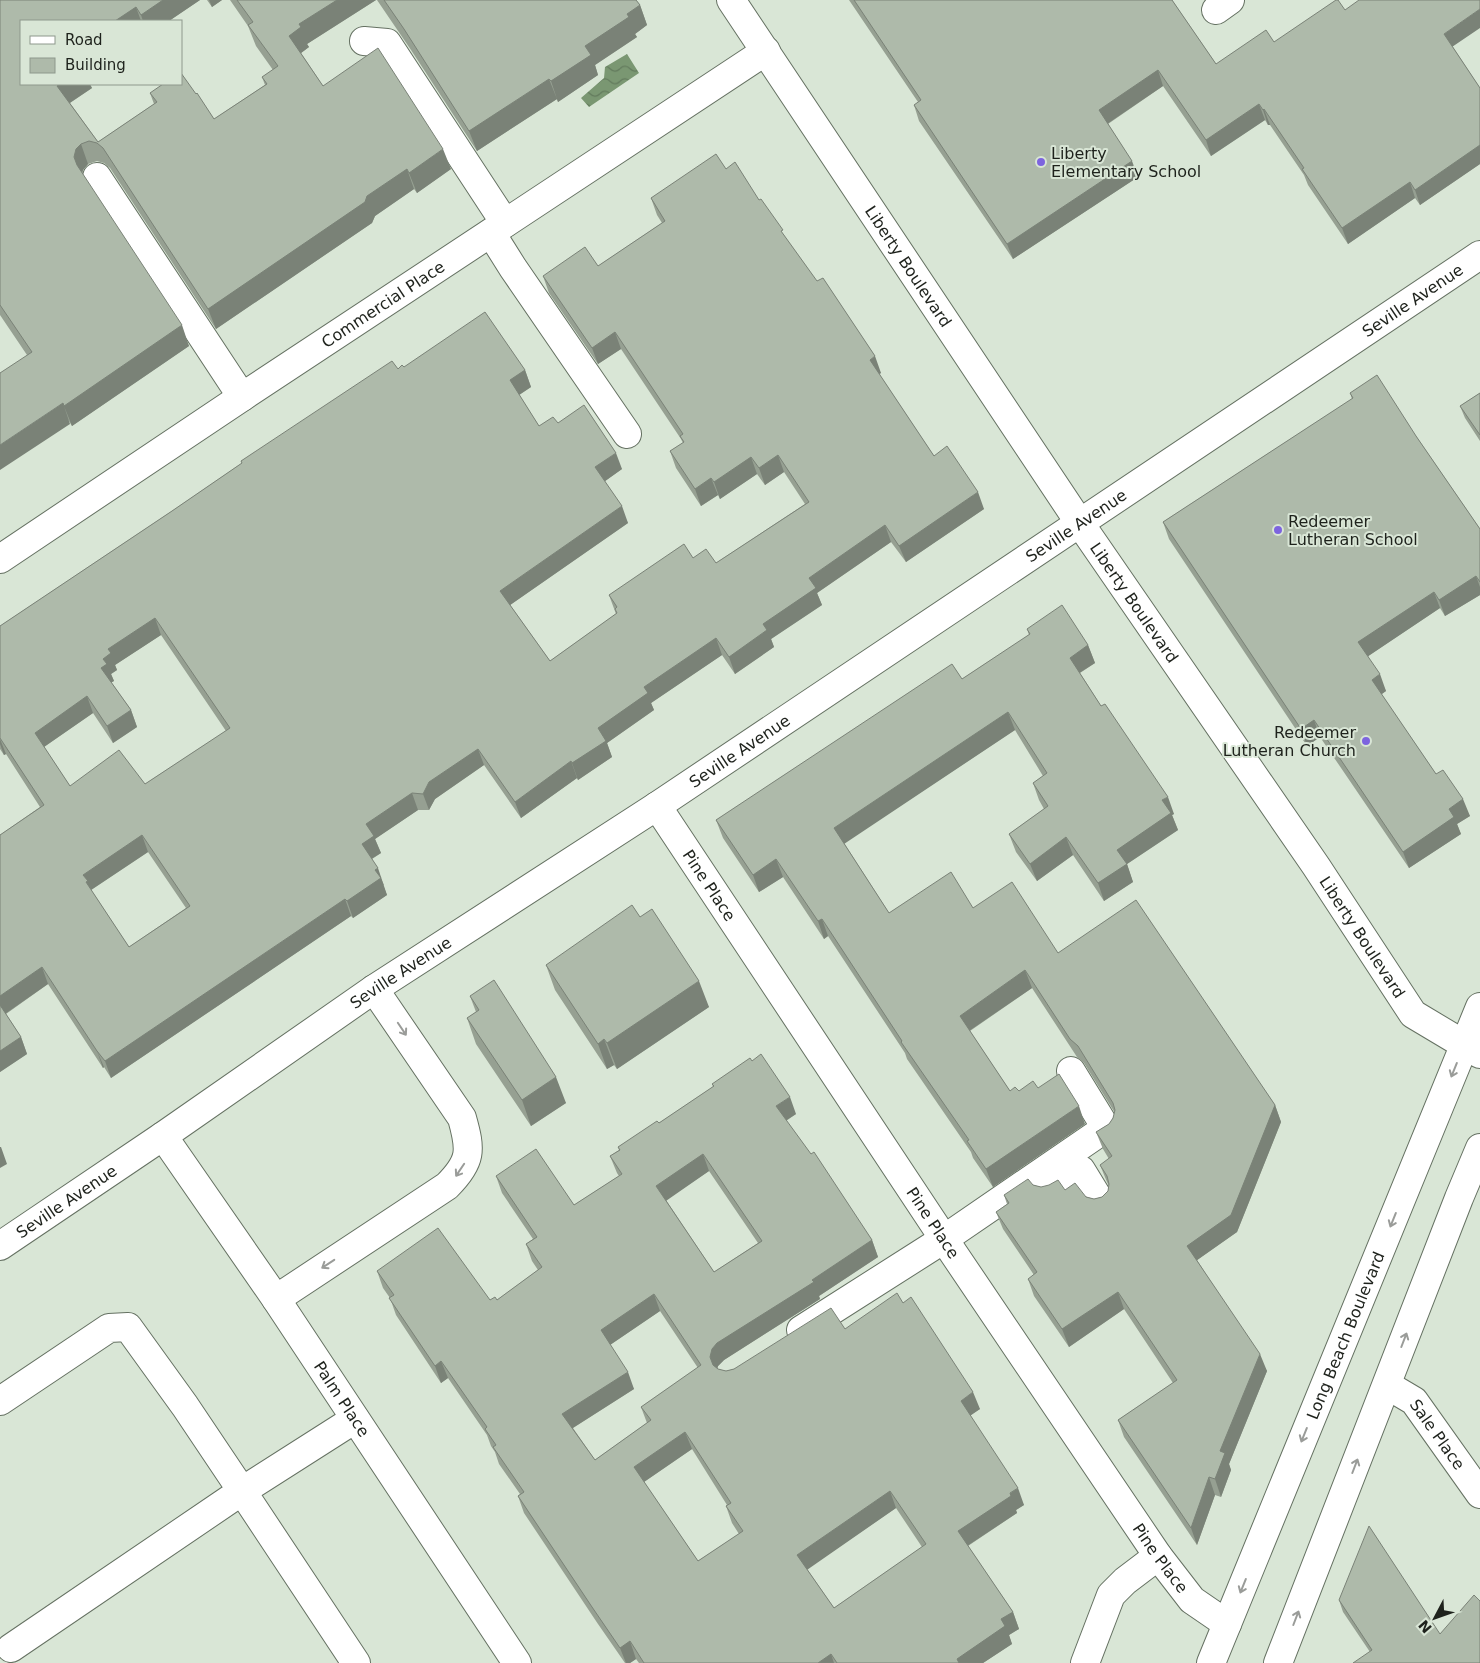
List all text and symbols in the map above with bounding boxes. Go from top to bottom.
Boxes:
legend [20,20,182,85]
text: Road [65,31,103,49]
text: Building [65,56,126,74]
place label: Liberty Elementary School [1051,144,1201,181]
marker: Liberty Elementary School [1035,156,1047,168]
street label: Liberty Boulevard [861,202,956,330]
street label: Commercial Place [318,257,448,351]
street label: Seville Avenue [1359,260,1466,341]
street label: Seville Avenue [1022,485,1130,566]
place label: Redeemer Lutheran School [1288,512,1418,549]
marker: Redeemer Lutheran School [1272,524,1284,536]
street label: Liberty Boulevard [1086,539,1182,666]
street label: Seville Avenue [685,710,793,791]
place label: Redeemer Lutheran Church [1223,723,1356,760]
marker: Redeemer Lutheran Church [1360,735,1372,747]
street label: Pine Place [679,846,740,924]
street label: Liberty Boulevard [1316,873,1409,1001]
street label: Seville Avenue [346,932,455,1012]
one-way arrow [397,1022,407,1036]
one-way arrow [1449,1062,1459,1077]
street label: Seville Avenue [12,1161,120,1242]
one-way arrow [455,1163,465,1177]
street label: Pine Place [903,1184,964,1262]
one-way arrow [1387,1212,1397,1227]
street label: Long Beach Boulevard [1302,1249,1388,1422]
one-way arrow [322,1259,336,1269]
one-way arrow [1400,1333,1410,1348]
street label: Palm Place [310,1357,374,1440]
street label: Sale Place [1406,1395,1469,1473]
one-way arrow [1299,1428,1308,1443]
one-way arrow [1351,1459,1360,1475]
street label: Pine Place [1129,1519,1192,1596]
one-way arrow [1237,1578,1247,1593]
north arrow [1410,1593,1460,1643]
one-way arrow [1292,1610,1301,1625]
text: N [1415,1617,1435,1636]

